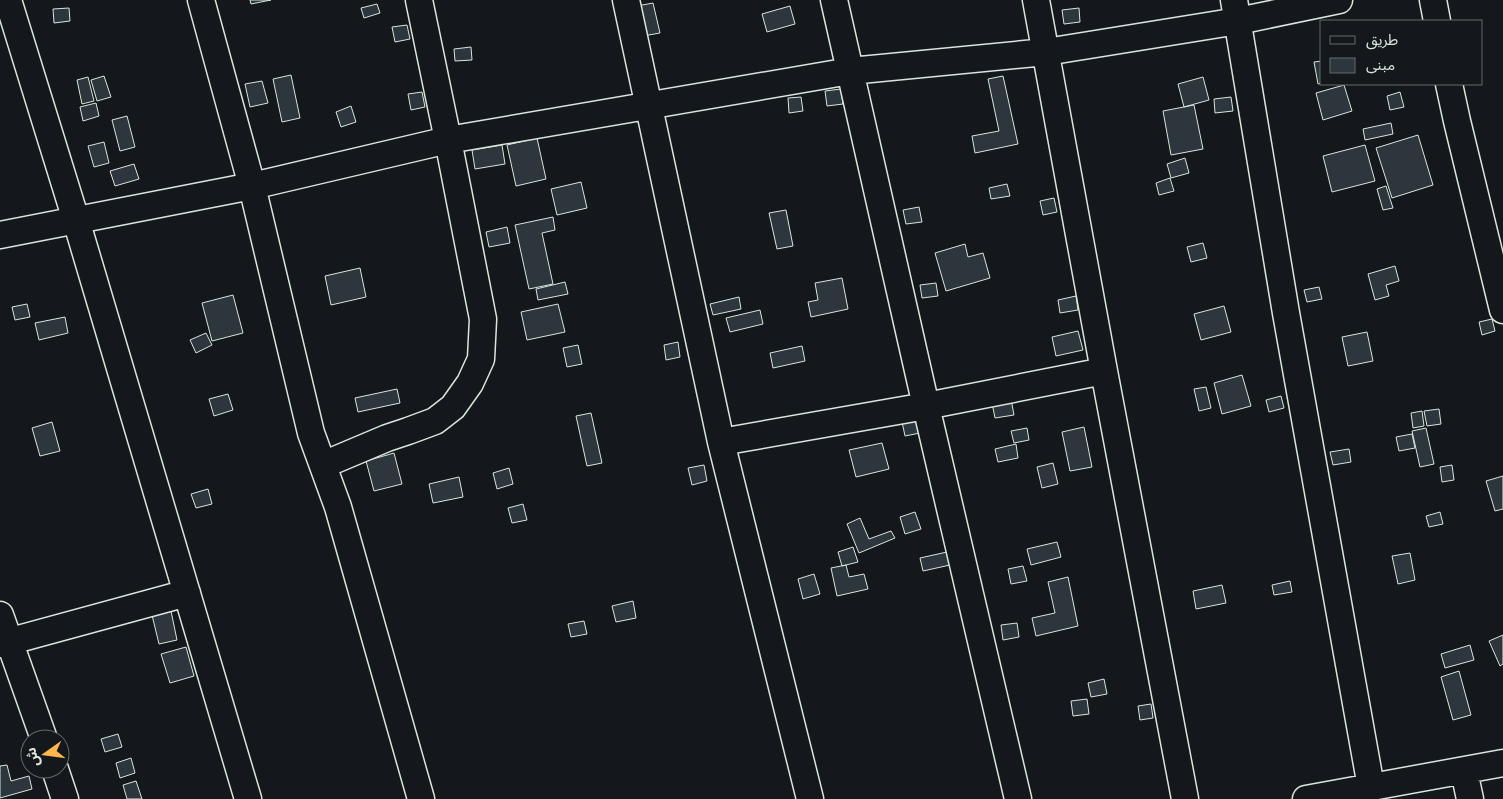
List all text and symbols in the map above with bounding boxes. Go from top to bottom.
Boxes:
legend [1320,20,1483,85]
text: طريق [1366,31,1398,50]
text: مبنى [1366,56,1395,74]
north arrow [20,729,70,779]
text: ش [22,746,42,768]

